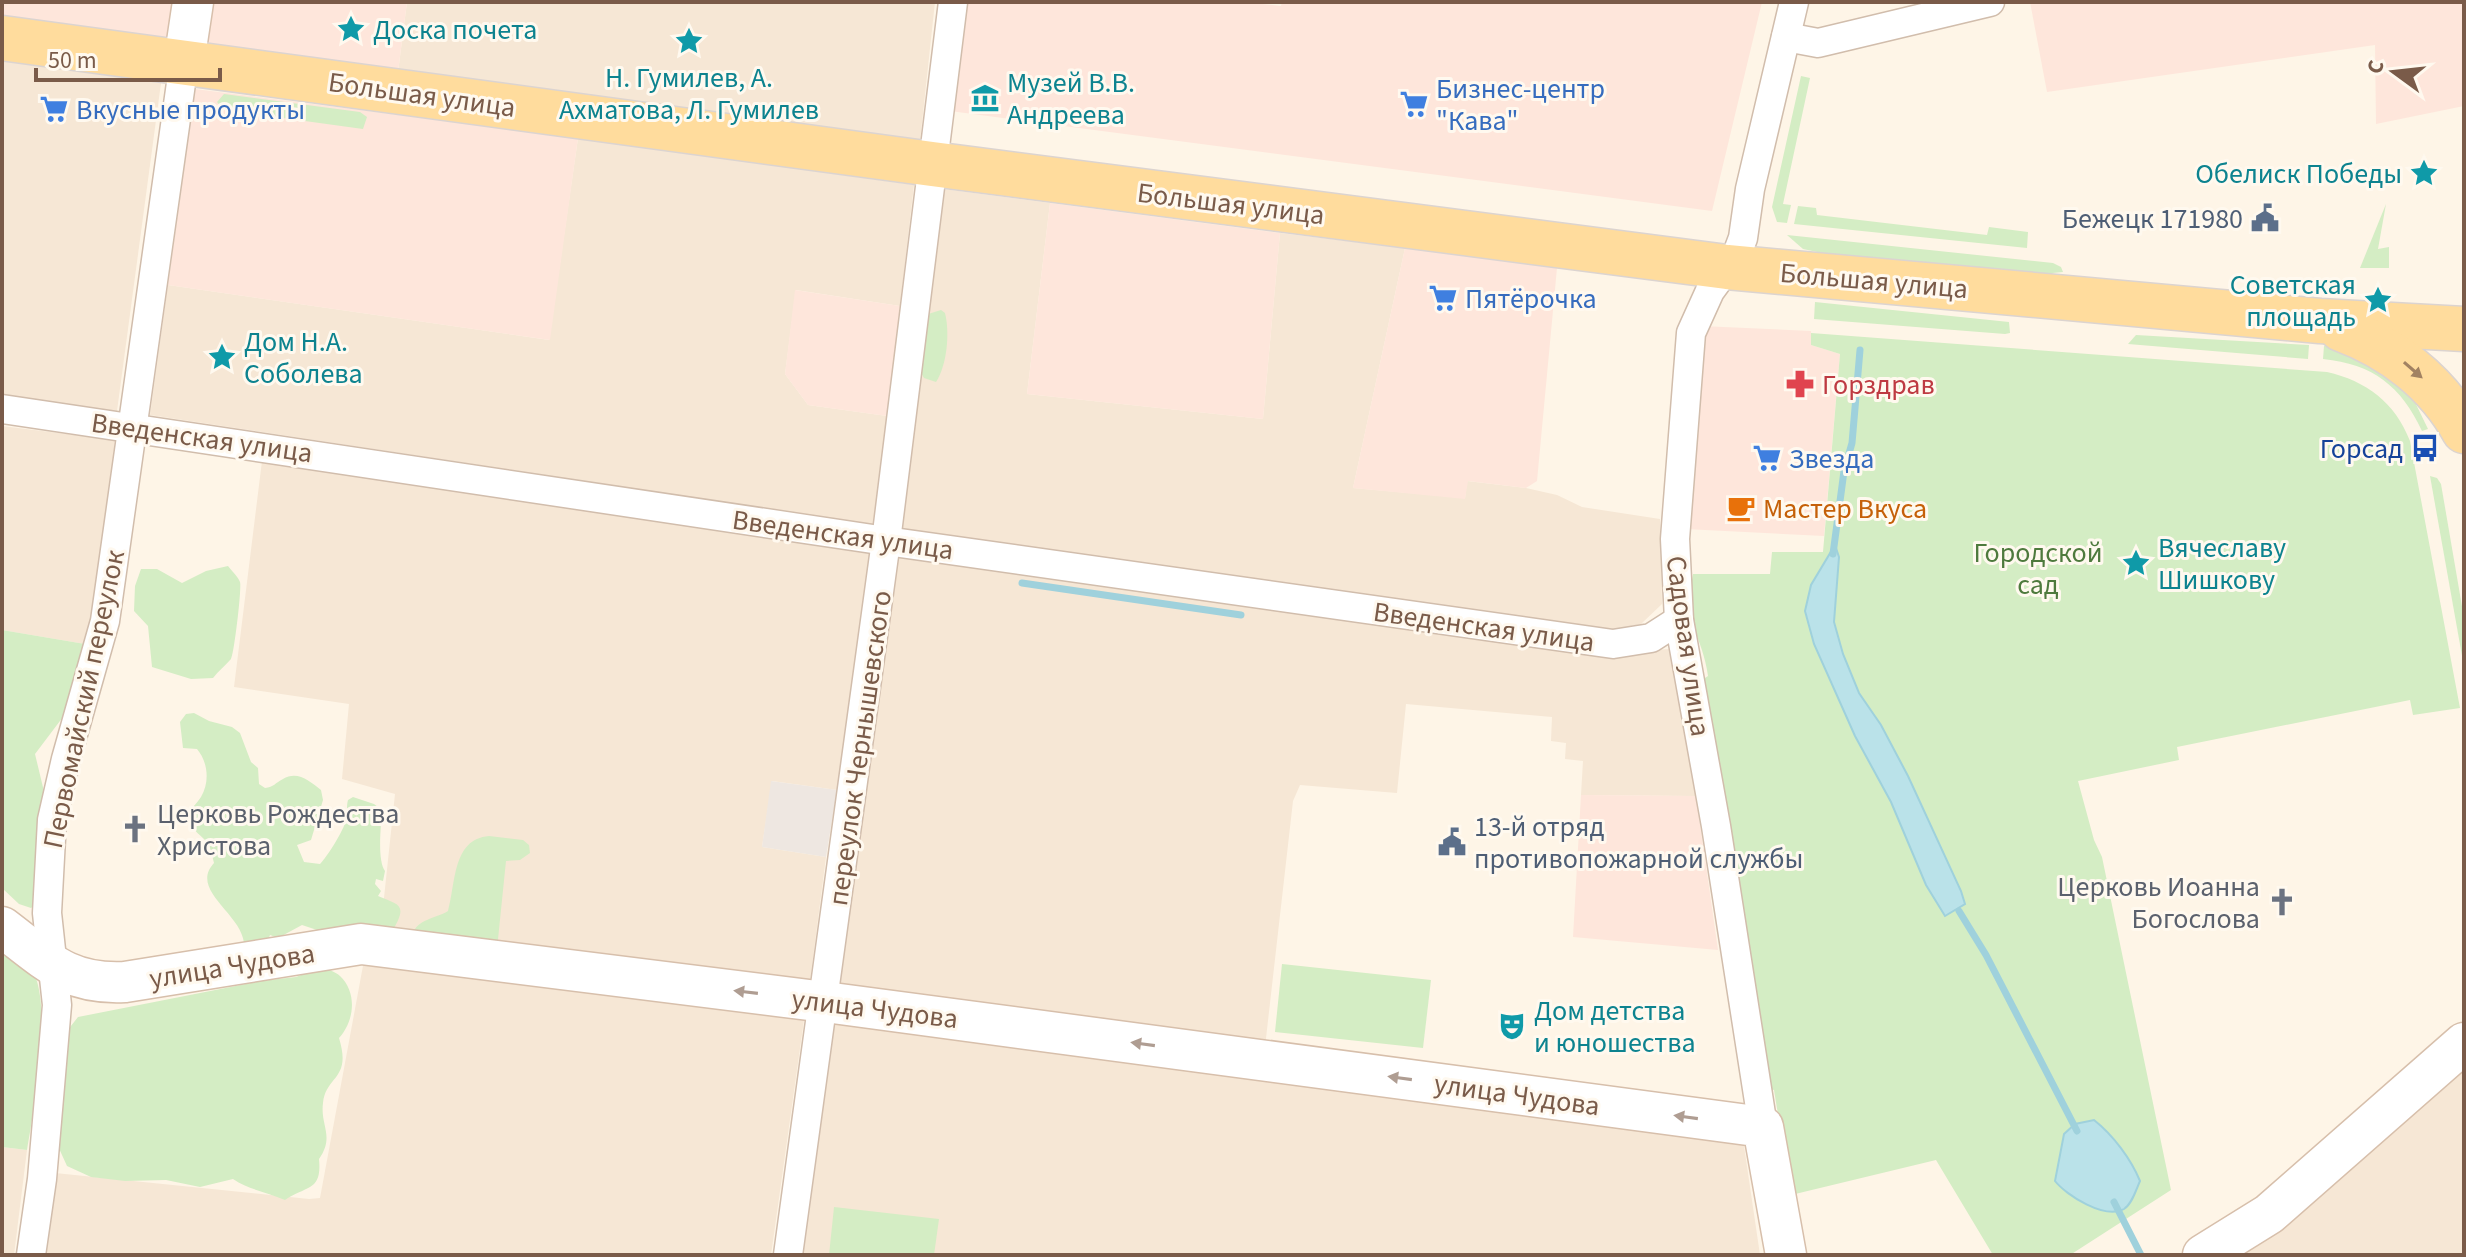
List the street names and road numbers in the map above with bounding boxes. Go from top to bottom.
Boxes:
street label: Большая улица [326,62,518,128]
street label: Большая улица [1135,173,1327,235]
street label: Большая улица [1778,253,1970,309]
street label: Введенская улица [89,403,315,473]
street label: Введенская улица [730,500,956,570]
street label: Первомайский переулок [33,546,135,852]
street label: Садовая улица [1656,553,1720,739]
street label: переулок Чернышевского [818,588,902,908]
street label: Введенская улица [1371,592,1597,662]
street label: улица Чудова [147,933,318,999]
street label: улица Чудова [790,979,960,1039]
street label: улица Чудова [1431,1064,1602,1126]

